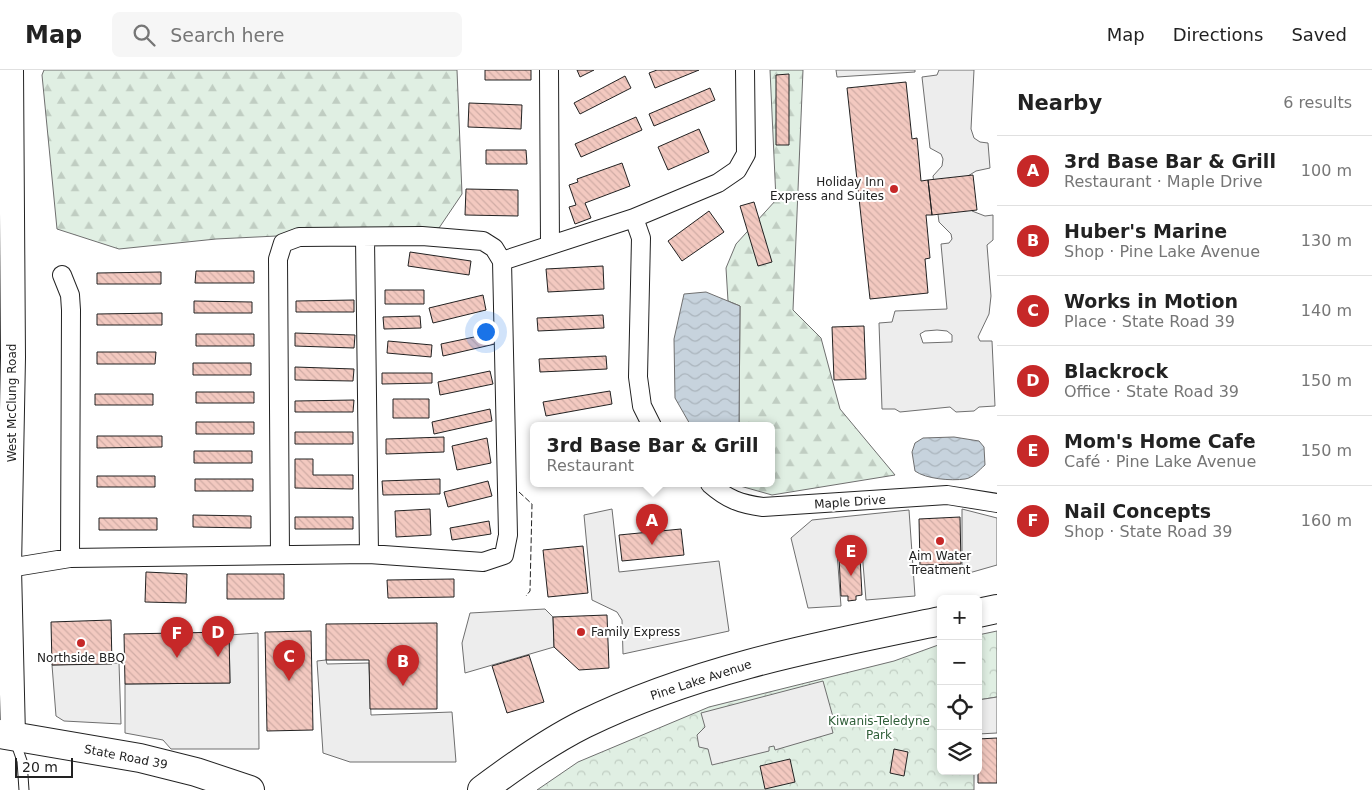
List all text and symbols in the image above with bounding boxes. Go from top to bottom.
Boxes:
search box [112,12,462,57]
text: Map [25,21,82,49]
icon: search [130,21,158,49]
text: Search here [170,24,284,46]
text: Map [1107,24,1145,45]
text: Directions [1173,24,1263,45]
text: Saved [1291,24,1347,45]
text: Nearby [1017,91,1102,115]
text: 6 results [1283,93,1352,112]
text: 3rd Base Bar & Grill [1064,150,1276,172]
text: A [1027,161,1039,180]
text: 100 m [1301,161,1352,180]
text: Restaurant · Maple Drive [1064,172,1263,191]
place label: Holiday Inn Express and Suites [770,175,884,203]
marker: Holiday Inn Express and Suites [888,183,900,195]
text: Huber's Marine [1064,220,1227,242]
text: B [1027,231,1039,250]
text: 130 m [1301,231,1352,250]
text: Shop · Pine Lake Avenue [1064,242,1260,261]
text: Works in Motion [1064,290,1238,312]
text: C [1027,301,1039,320]
text: 140 m [1301,301,1352,320]
text: Place · State Road 39 [1064,312,1235,331]
your location [473,319,499,345]
street label: West McClung Road [5,344,19,462]
text: Blackrock [1064,360,1168,382]
text: D [1026,371,1040,390]
text: 150 m [1301,371,1352,390]
text: Office · State Road 39 [1064,382,1239,401]
popup [530,422,775,487]
text: Mom's Home Cafe [1064,430,1256,452]
text: 3rd Base Bar & Grill [547,434,758,456]
text: E [1028,441,1038,460]
text: 150 m [1301,441,1352,460]
text: Café · Pine Lake Avenue [1064,452,1256,471]
text: Restaurant [547,456,634,475]
street label: Maple Drive [814,493,886,511]
text: Nail Concepts [1064,500,1211,522]
pin: A [636,504,668,545]
text: F [1028,511,1038,530]
text: 160 m [1301,511,1352,530]
text: Shop · State Road 39 [1064,522,1233,541]
pin: E [835,535,867,576]
marker: Aim Water Treatment [934,535,946,547]
place label: Aim Water Treatment [908,549,971,577]
map controls [937,595,982,775]
button: + [937,595,982,640]
pin: D [202,616,234,657]
pin: F [161,617,193,658]
place label: Family Express [591,625,680,639]
marker: Family Express [575,626,587,638]
marker: Northside BBQ [75,637,87,649]
pin: C [273,640,305,681]
button: − [937,640,982,685]
pin: B [387,645,419,686]
place label: Northside BBQ [37,651,125,665]
street label: Pine Lake Avenue [649,657,753,703]
button: locate [937,685,982,730]
park label: Kiwanis-Teledyne Park [828,714,930,742]
button: layers [937,730,982,775]
street label: State Road 39 [83,742,169,772]
scale bar [15,755,72,778]
text: 20 m [22,759,58,775]

